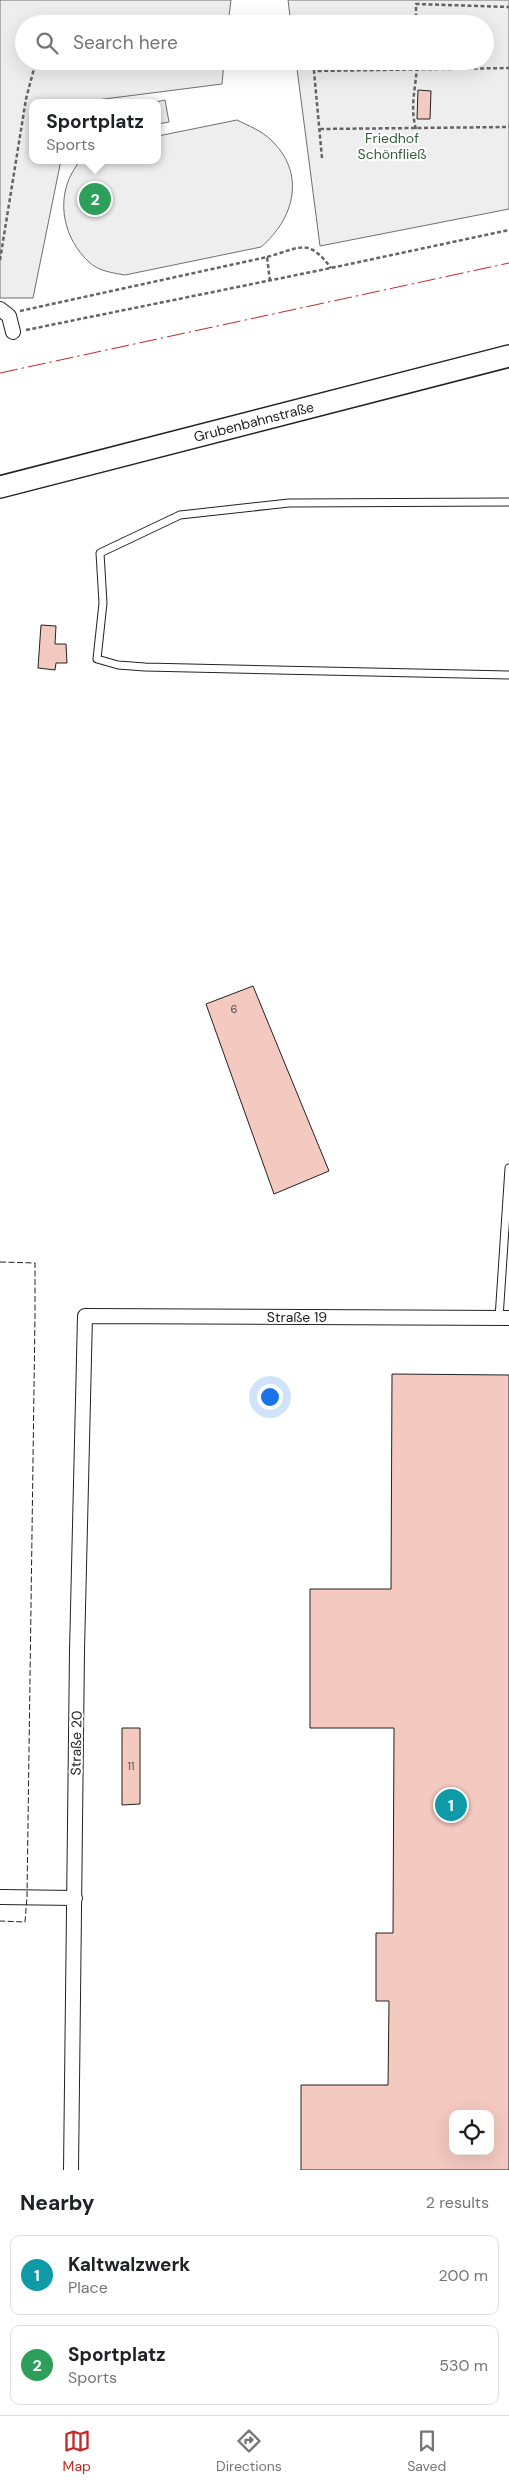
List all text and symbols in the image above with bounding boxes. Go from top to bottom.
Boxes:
search box [15,15,494,70]
icon: search [33,29,61,57]
text: Search here [73,30,178,55]
popup [29,99,161,164]
text: Sportplatz [46,109,144,134]
park label: Friedhof Schönfließ [358,129,426,163]
text: Sports [46,134,95,155]
pin: 2 [79,180,111,218]
street label: Grubenbahnstraße [192,398,316,446]
house number: 6 [231,1002,238,1016]
street label: Straße 19 [267,1308,327,1326]
your location [257,1384,283,1410]
street label: Straße 20 [66,1711,86,1775]
house number: 11 [128,1759,134,1773]
pin: 1 [435,1786,467,1824]
map controls [449,2110,494,2155]
button: locate [449,2110,494,2155]
text: Nearby [20,2189,94,2217]
text: 2 results [426,2192,489,2213]
text: Kaltwalzwerk [68,2252,190,2277]
text: 1 [34,2265,40,2286]
text: 200 m [439,2265,488,2286]
text: Place [68,2277,108,2298]
text: Sportplatz [68,2342,166,2367]
text: 2 [32,2355,42,2376]
text: 530 m [439,2355,488,2376]
text: Sports [68,2367,117,2388]
tab: Map [63,2427,91,2475]
tab: Directions [216,2427,282,2475]
tab: Saved [407,2427,446,2475]

